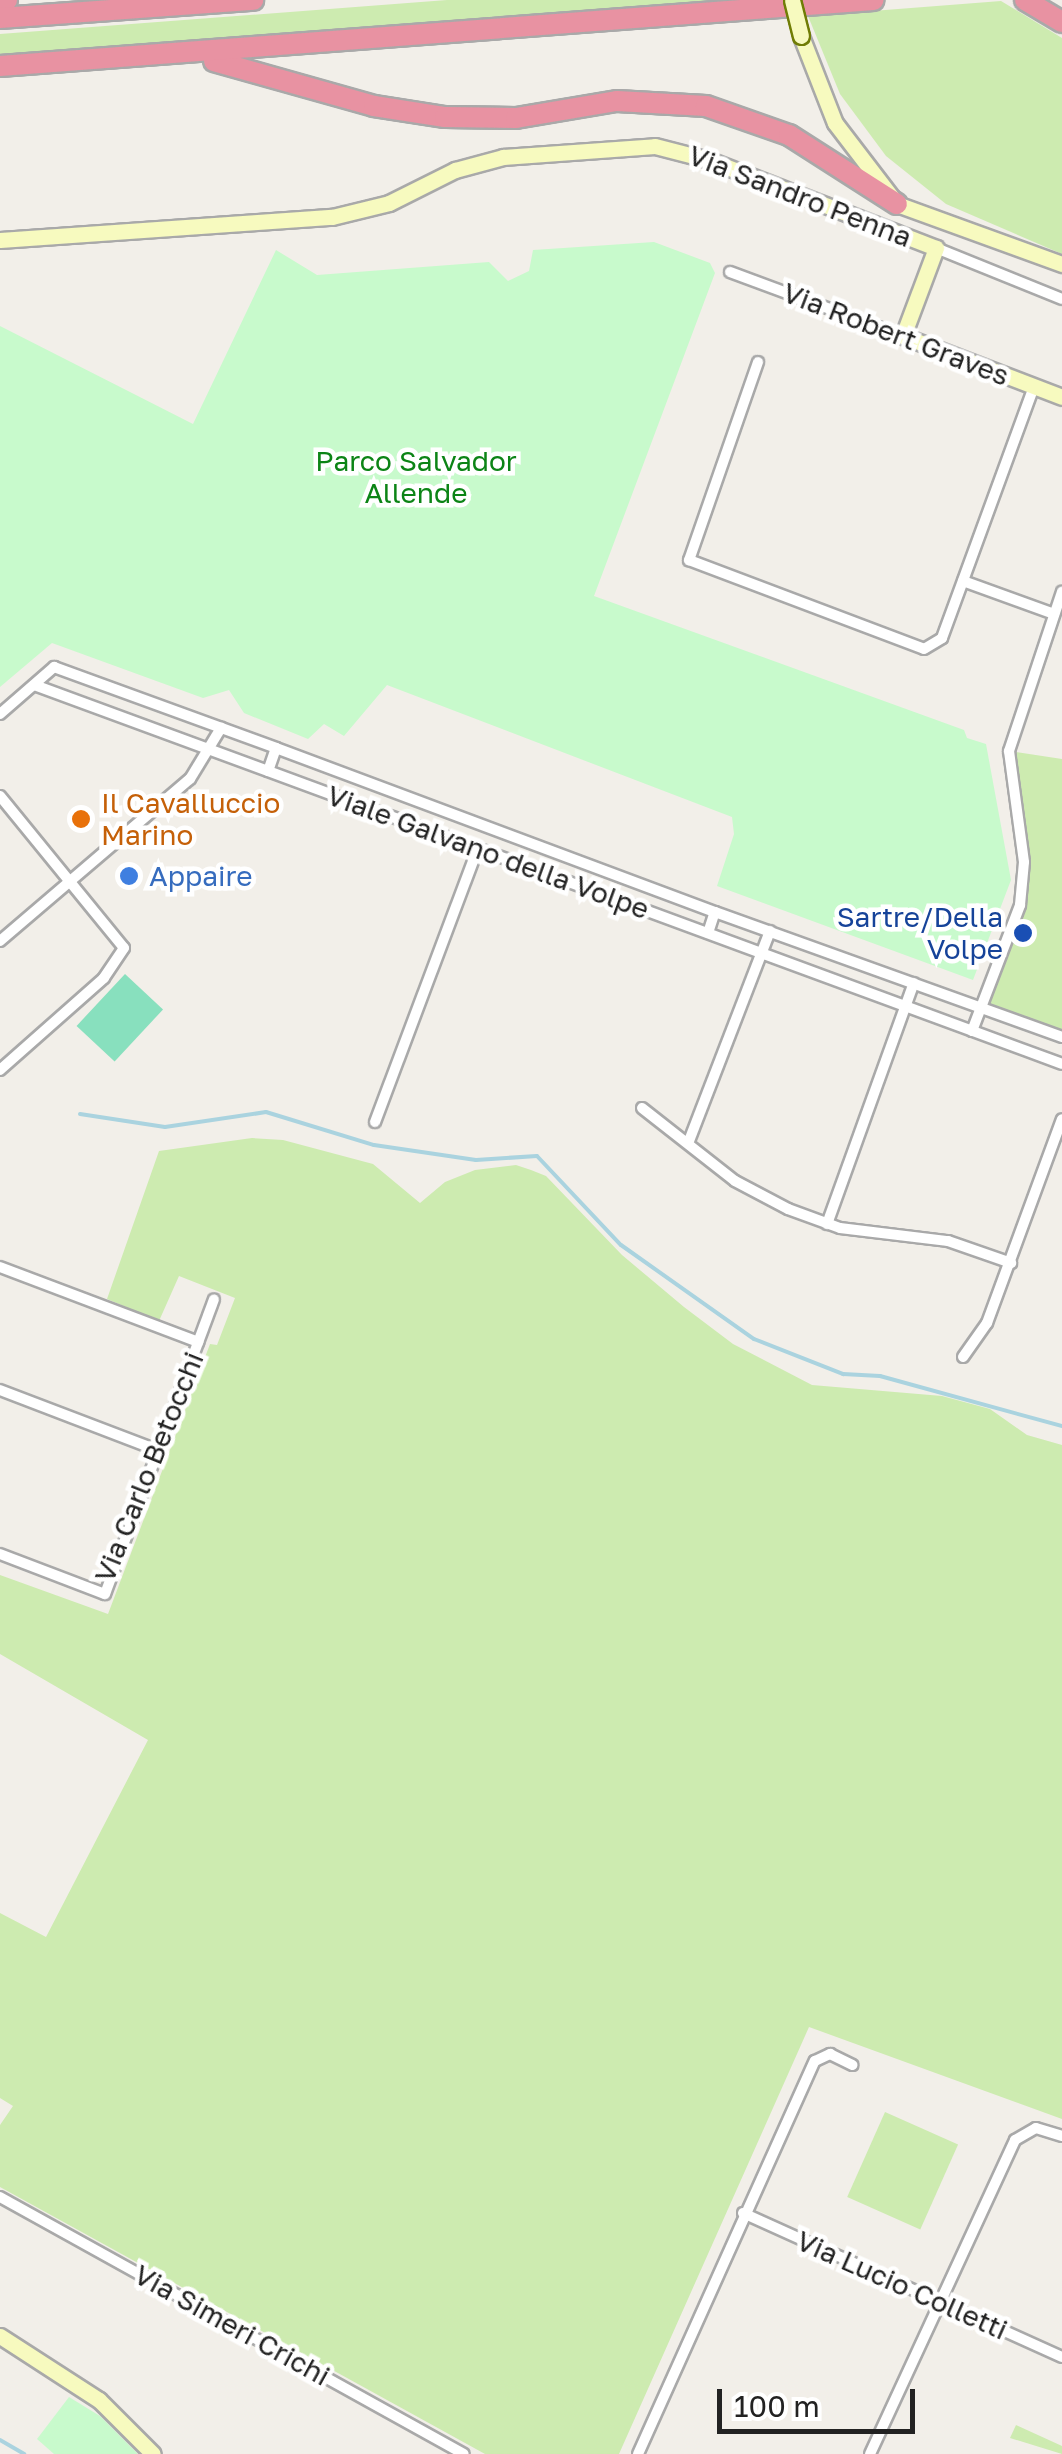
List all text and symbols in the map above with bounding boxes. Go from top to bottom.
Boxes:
street label: Via Sandro Penna [684,138,916,254]
street label: Via Robert Graves [778,275,1014,393]
park label: Parco Salvador Allende [315,444,517,510]
street label: Viale Galvano della Volpe [322,778,654,926]
place label: Il Cavalluccio Marino [101,786,280,852]
marker: Il Cavalluccio Marino [70,808,92,830]
place label: Appaire [149,859,252,893]
marker: Appaire [118,865,140,887]
place label: Sartre/Della Volpe [837,900,1003,966]
marker: Sartre/Della Volpe [1012,922,1034,944]
street label: Via Carlo Betocchi [87,1347,211,1587]
street label: Via Lucio Colletti [791,2223,1013,2347]
street label: Via Simeri Crichi [128,2257,336,2393]
scale bar [722,2369,920,2431]
text: 100 m [734,2388,820,2424]

